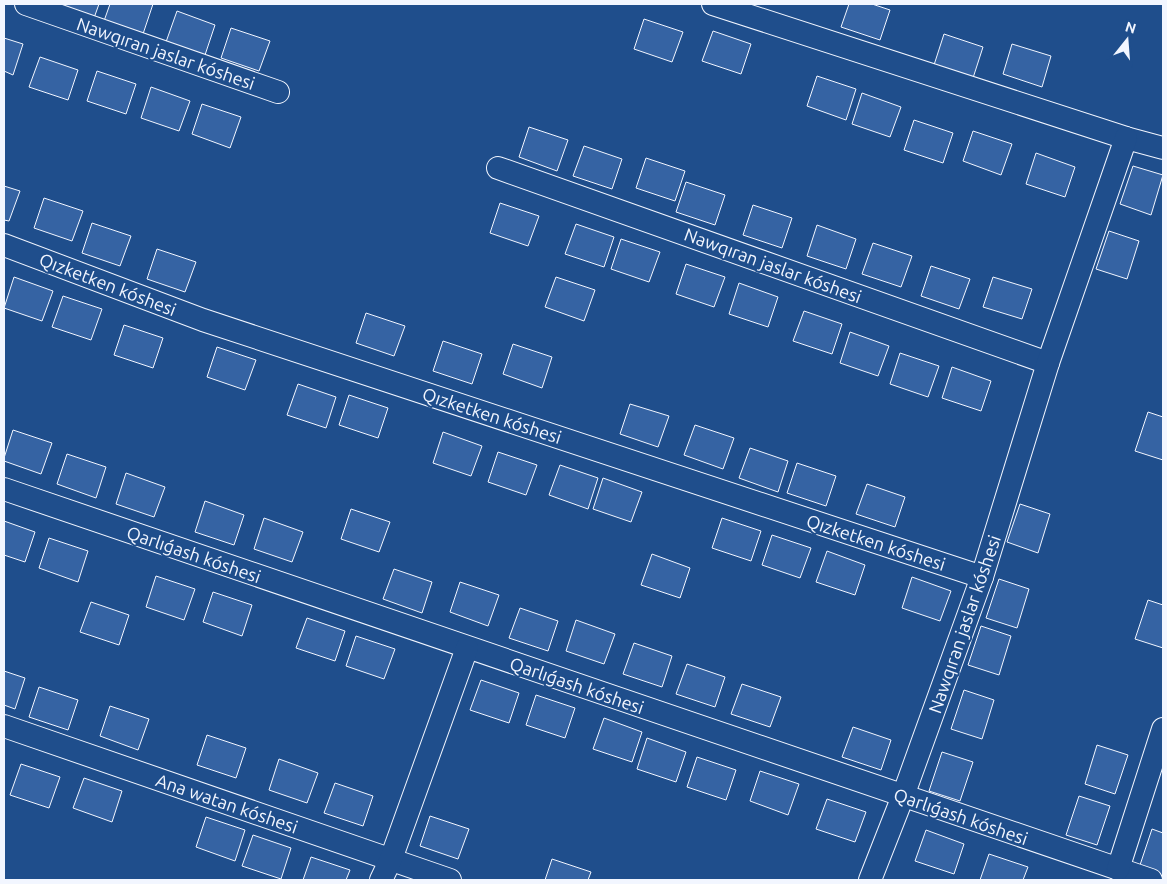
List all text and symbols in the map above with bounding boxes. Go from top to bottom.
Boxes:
street label: Nawqıran jaslar kóshesi [74,13,258,93]
north arrow [1102,15,1152,65]
text: N [1123,18,1138,37]
street label: Nawqıran jaslar kóshesi [682,224,864,306]
street label: Qızketken kóshesi [36,249,179,320]
street label: Qızketken kóshesi [420,383,564,448]
street label: Qızketken kóshesi [804,510,948,575]
street label: Qarlıǵash kóshesi [124,522,264,587]
street label: Nawqıran jaslar kóshesi [924,532,1004,716]
street label: Qarlıǵash kóshesi [507,653,647,718]
street label: Ana watan kóshesi [153,769,301,837]
street label: Qarlıǵash kóshesi [891,784,1031,849]

